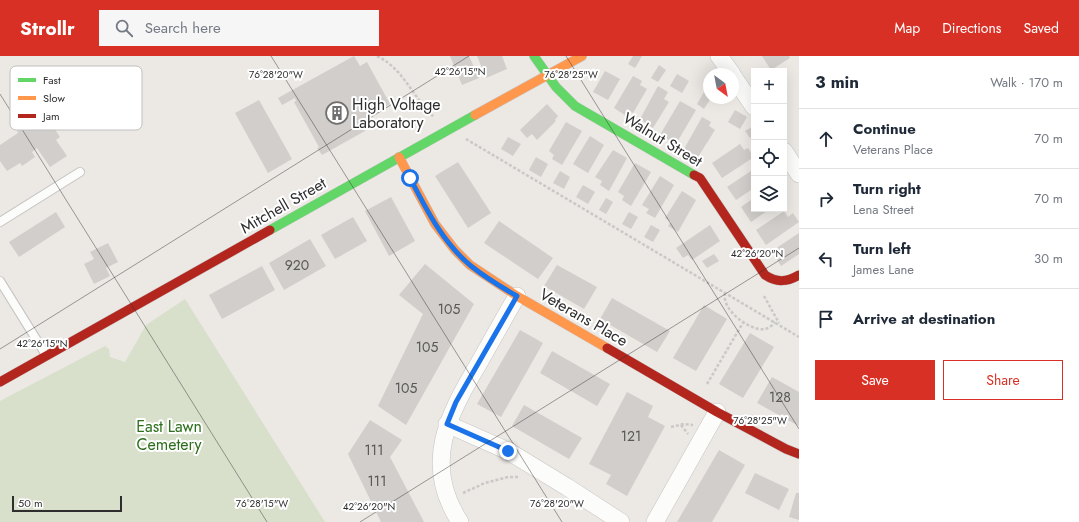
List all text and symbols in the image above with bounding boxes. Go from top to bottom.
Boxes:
search box [99,10,379,46]
text: Strollr [20,15,75,42]
icon: search [113,17,135,39]
text: Search here [145,17,221,39]
text: Map [894,18,920,38]
text: Directions [942,18,1002,38]
text: Saved [1024,18,1059,38]
text: 42°26'15"N [434,64,486,79]
legend [10,66,142,130]
text: 76°28'20"W [249,67,303,82]
text: 76°28'25"W [544,67,598,82]
north arrow [703,68,739,104]
map controls [751,68,787,212]
button: + [751,68,787,104]
text: 3 min [815,70,859,94]
text: Fast [43,72,61,88]
text: Walk · 170 m [990,73,1063,92]
text: Slow [43,90,65,106]
place label: High Voltage Laboratory [352,93,441,134]
building icon: High Voltage Laboratory [324,100,350,126]
button: − [751,104,787,140]
street label: Walnut Street [619,107,707,172]
text: Jam [41,108,60,124]
text: Continue [853,118,916,140]
icon: ahead [815,128,837,150]
text: 70 m [1034,129,1063,148]
button: locate [751,140,787,176]
text: Veterans Place [853,140,933,159]
route start [401,169,419,187]
street label: Mitchell Street [236,172,331,239]
button: layers [751,176,787,212]
text: Turn right [853,178,921,200]
icon: right [815,188,837,210]
text: 70 m [1034,189,1063,208]
text: Lena Street [853,200,914,219]
text: Turn left [853,238,911,260]
text: 42°26'20"N [731,246,783,261]
icon: left [815,248,837,270]
text: 30 m [1034,249,1063,268]
house number: 920 [285,255,309,275]
text: James Lane [853,260,914,279]
street label: Veterans Place [535,283,632,352]
house number: 105 [438,299,460,319]
icon: arrive [815,308,837,330]
text: Arrive at destination [853,308,995,330]
text: 42°26'15"N [16,336,68,351]
house number: 105 [416,337,438,357]
button: Save [815,360,935,400]
button: Share [943,360,1063,400]
house number: 105 [395,378,417,398]
house number: 128 [769,387,791,407]
text: 76°28'25"W [733,413,787,428]
park label: East Lawn Cemetery [136,415,202,456]
house number: 121 [621,426,641,446]
house number: 111 [365,440,383,460]
route end [499,442,517,460]
house number: 111 [368,471,386,491]
scale bar [12,494,122,513]
text: 50 m [18,495,43,511]
text: 76°28'15"W [236,496,288,511]
text: 76°28'20"W [530,496,584,511]
text: 42°26'20"N [343,499,395,514]

